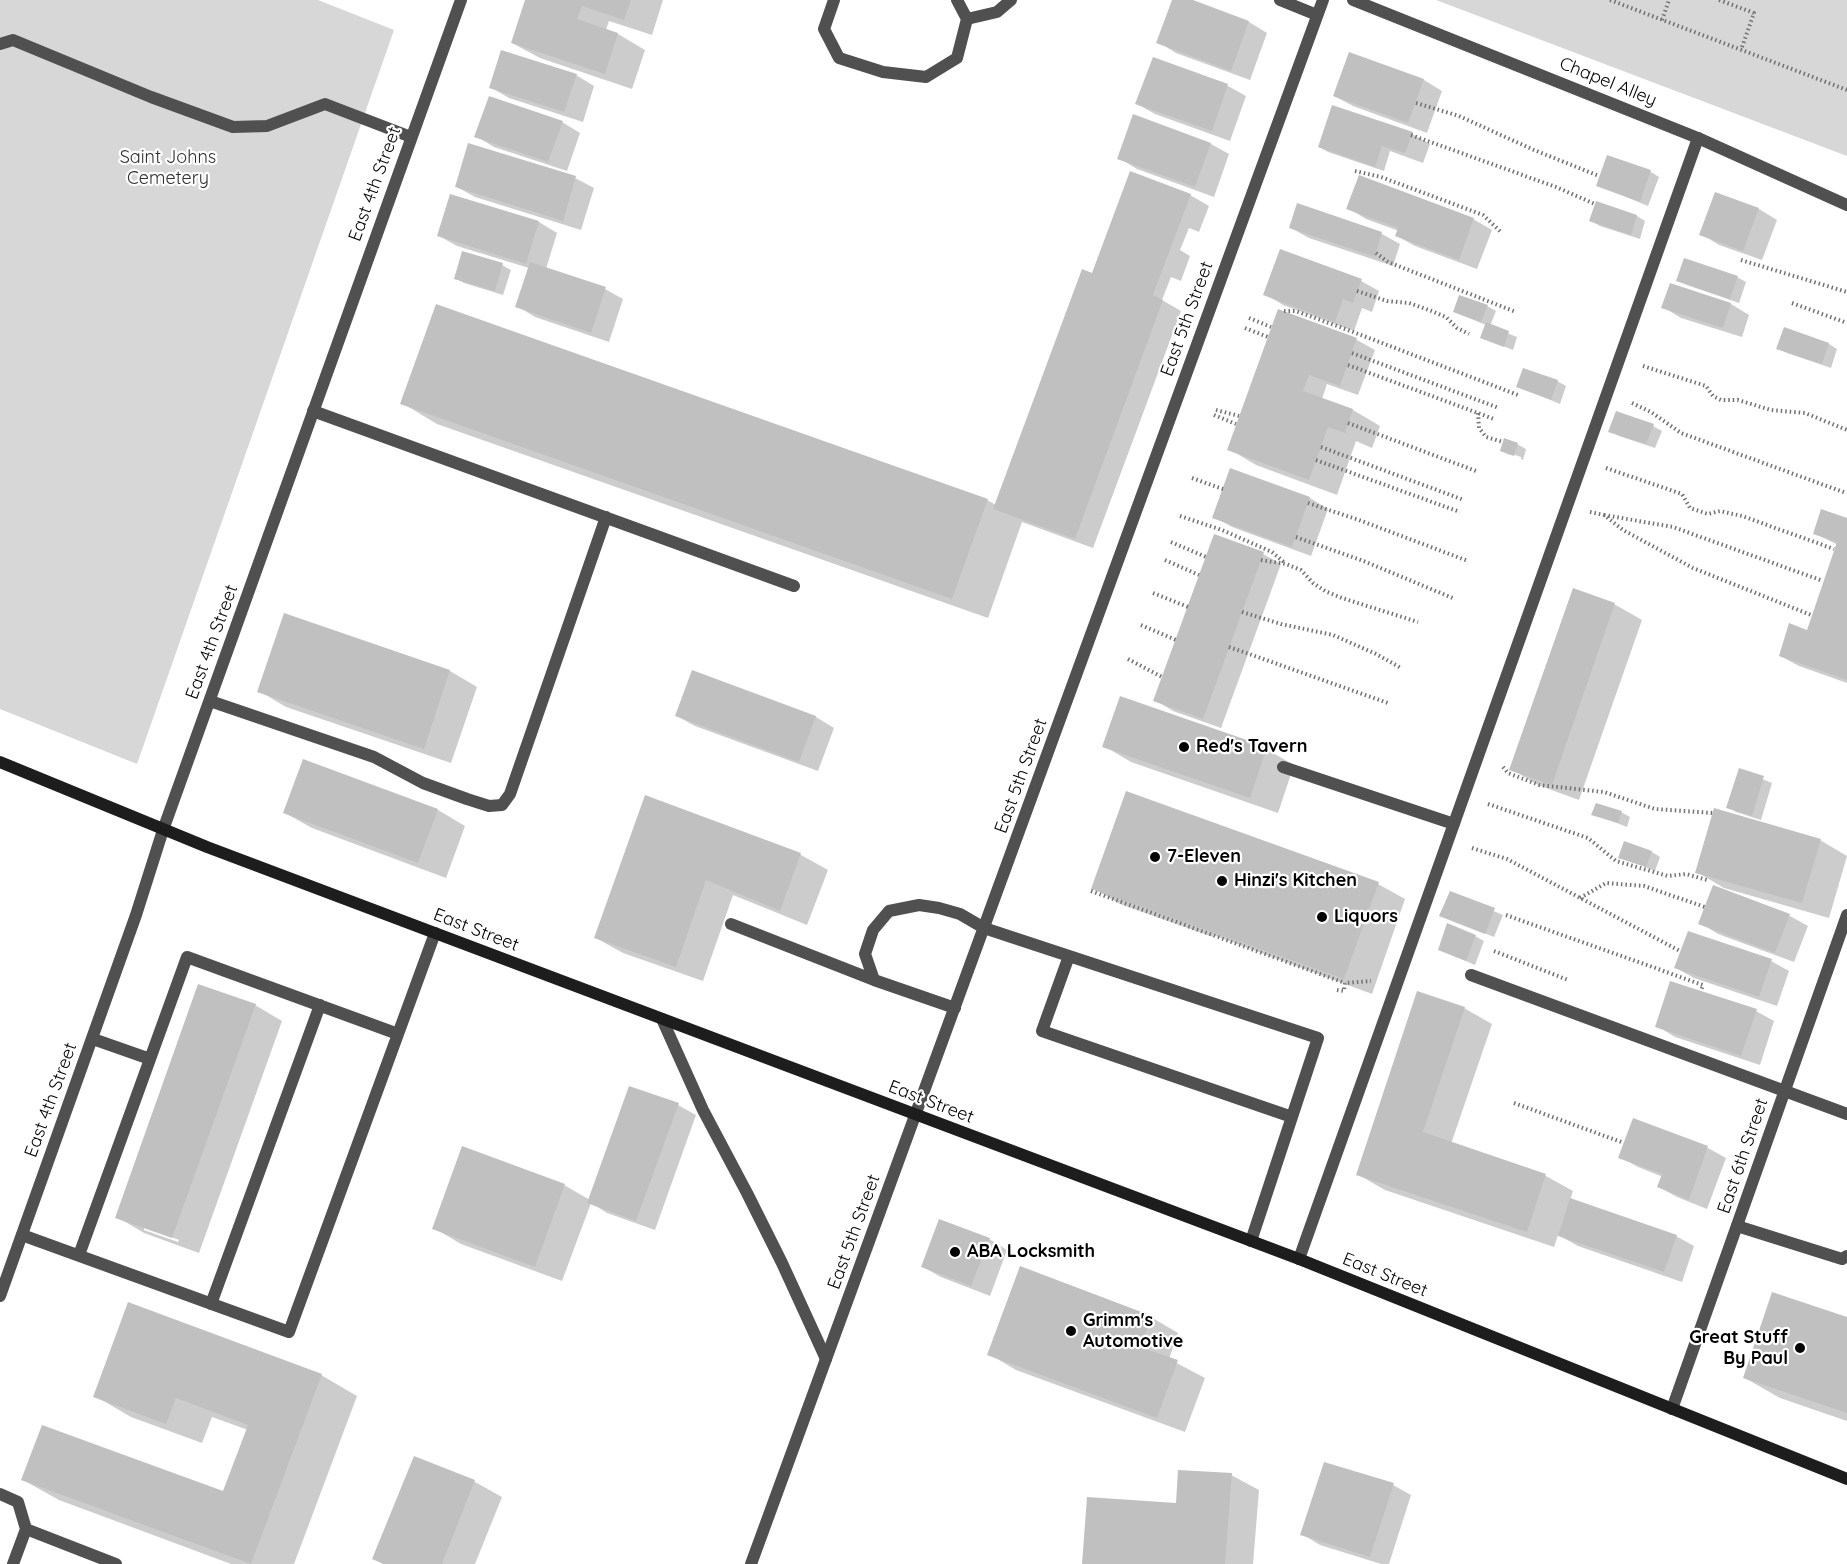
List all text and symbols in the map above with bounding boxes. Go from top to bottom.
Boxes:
street label: Chapel Alley [1556,53,1660,111]
street label: East 4th Street [344,124,406,244]
park label: Saint Johns Cemetery [120,147,216,190]
street label: East 5th Street [1156,259,1218,379]
street label: East 4th Street [181,582,243,702]
street label: East 5th Street [990,716,1052,836]
place label: Red's Tavern [1196,736,1307,758]
marker: Red's Tavern [1177,740,1191,754]
place label: 7-Eleven [1167,846,1241,868]
marker: 7-Eleven [1148,850,1162,864]
place label: Hinzi's Kitchen [1234,870,1357,892]
marker: Hinzi's Kitchen [1215,874,1229,888]
street label: East Street [430,904,522,956]
place label: Liquors [1334,906,1398,928]
marker: Liquors [1315,910,1329,924]
street label: East 4th Street [20,1040,82,1160]
street label: East Street [885,1076,977,1128]
street label: East 6th Street [1713,1095,1773,1217]
street label: East 5th Street [823,1172,885,1292]
place label: ABA Locksmith [967,1241,1095,1263]
marker: ABA Locksmith [948,1245,962,1259]
street label: East Street [1339,1248,1431,1302]
place label: Grimm's Automotive [1083,1310,1183,1352]
marker: Grimm's Automotive [1064,1324,1078,1338]
place label: Great Stuff By Paul [1689,1327,1788,1370]
marker: Great Stuff By Paul [1793,1341,1807,1355]

